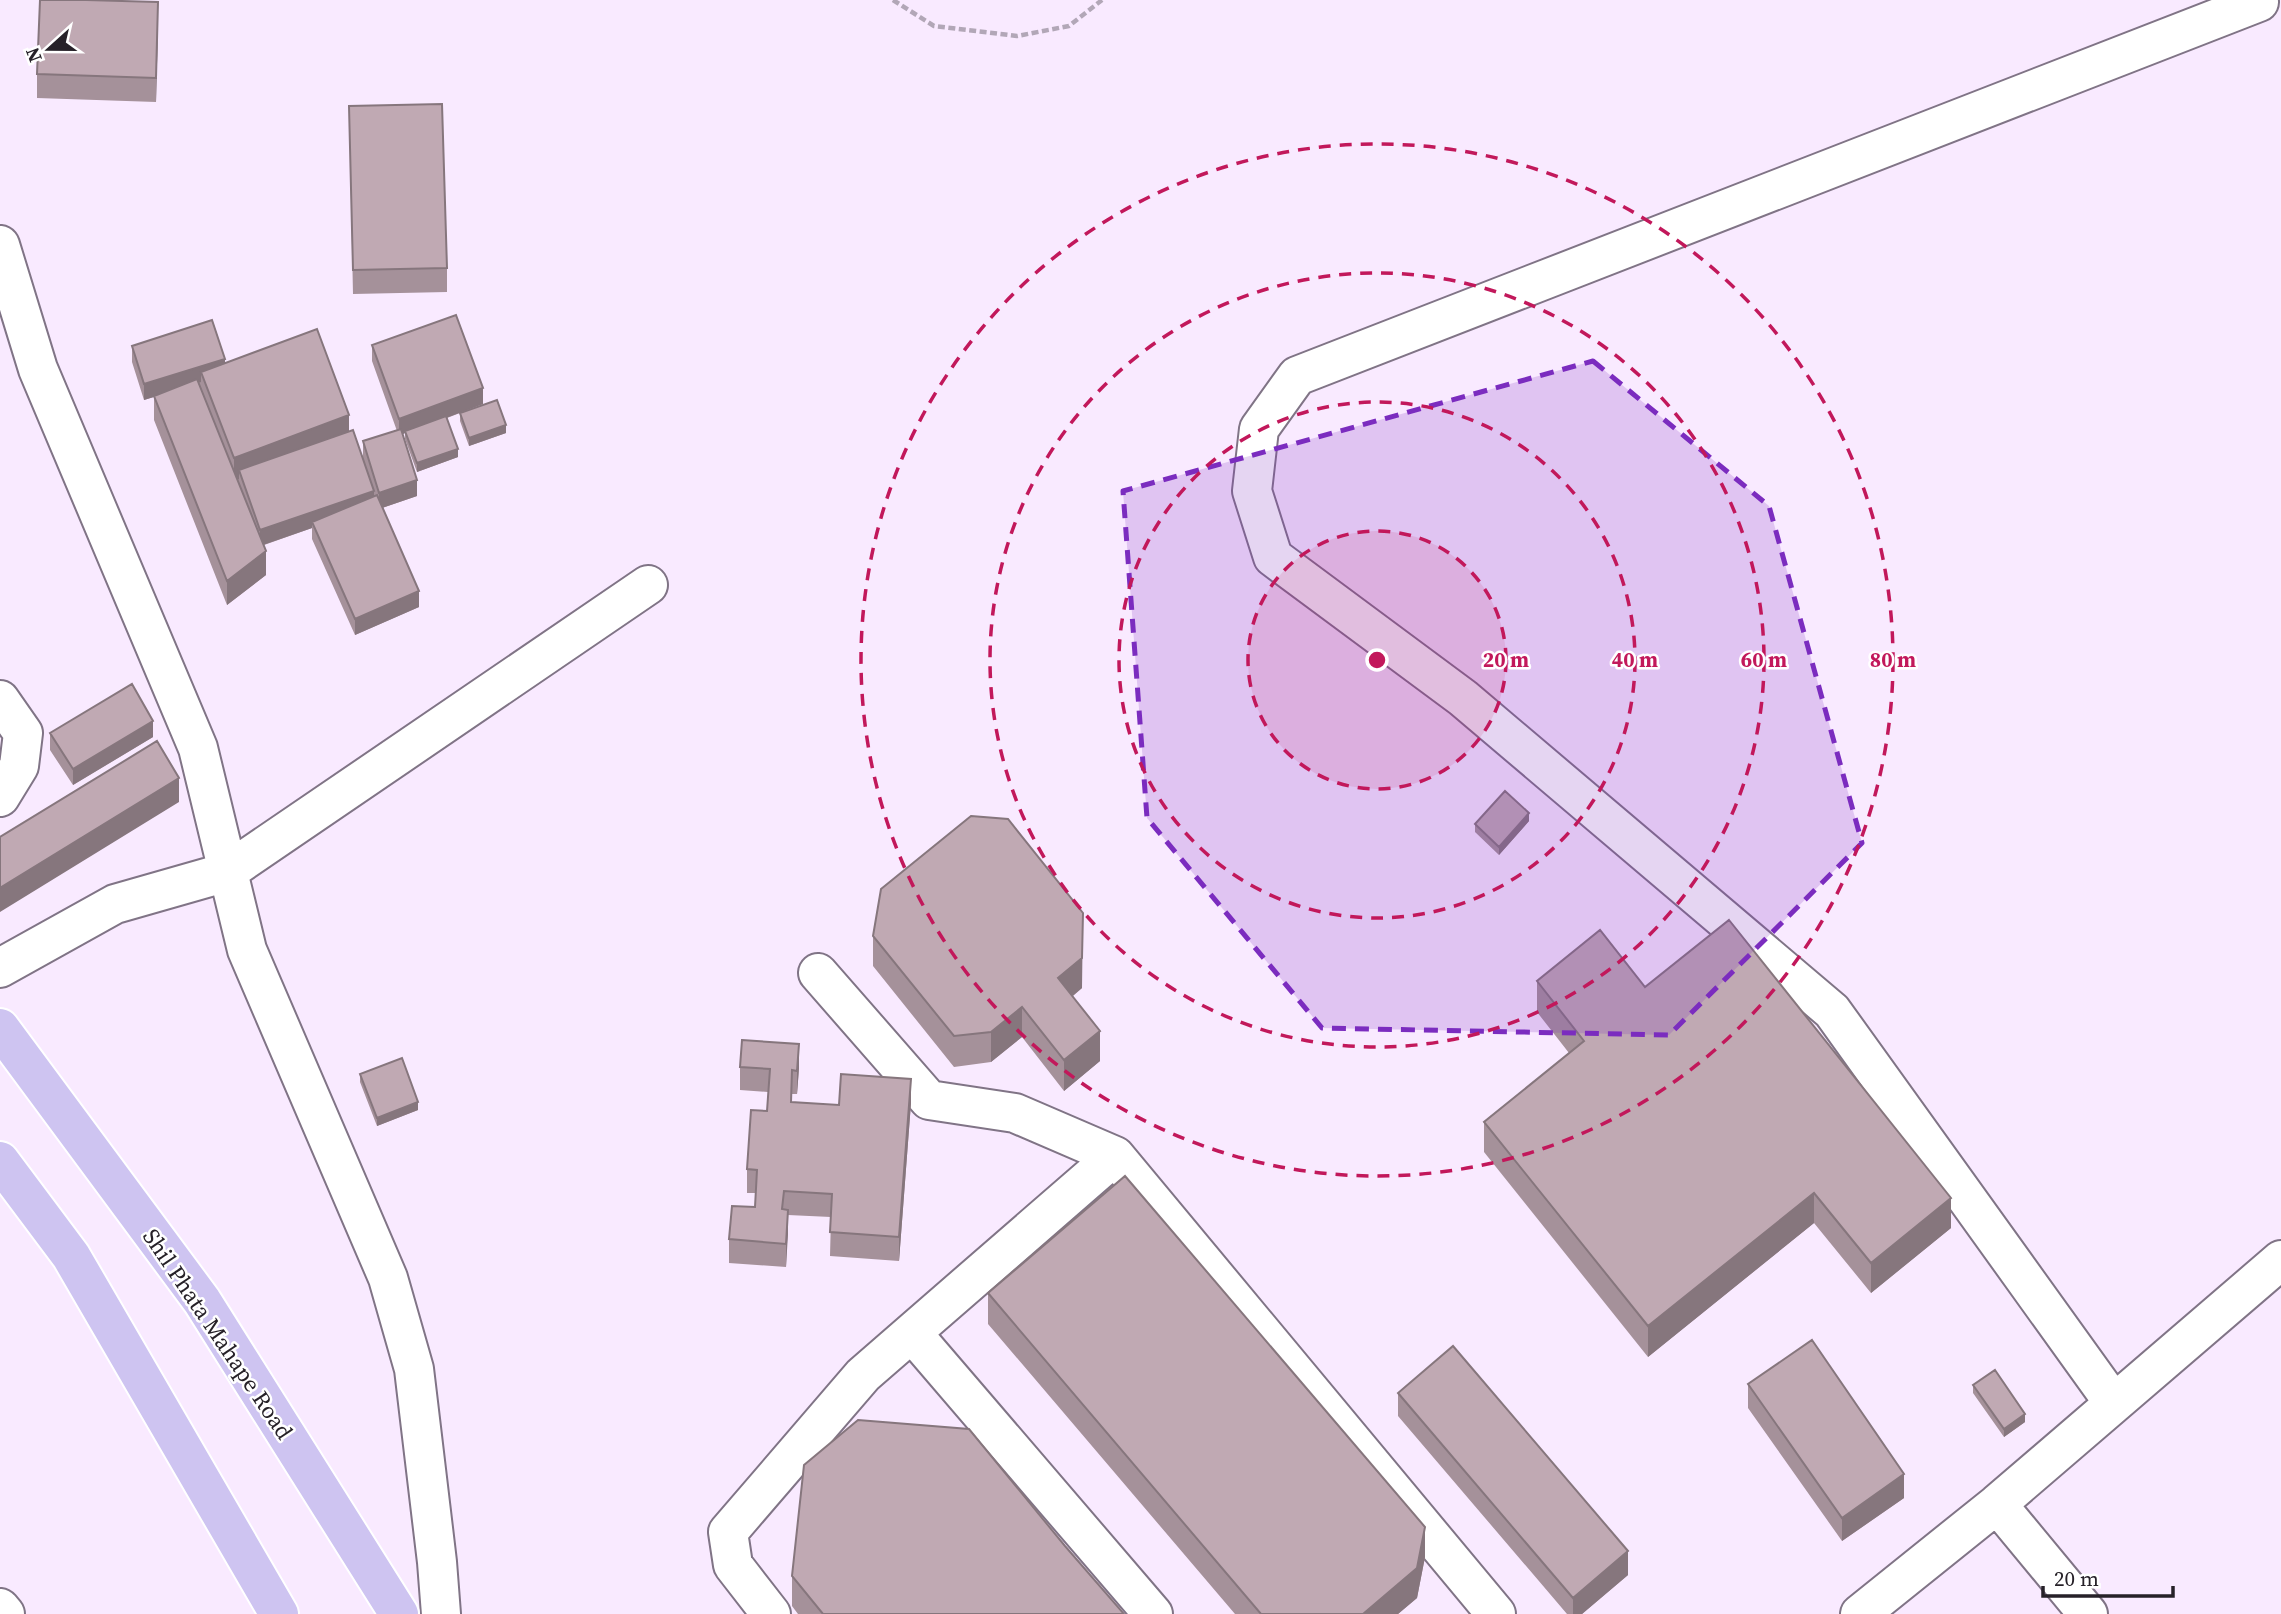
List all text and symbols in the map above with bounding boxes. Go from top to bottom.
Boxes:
north arrow [14,14,84,84]
text: N [18,44,48,66]
text: 20 m [1483,645,1529,674]
text: 40 m [1612,645,1658,674]
text: 60 m [1741,645,1787,674]
text: 80 m [1870,645,1916,674]
centre of rings [1365,648,1389,672]
street label: Shil Phata Mahape Road [135,1222,301,1446]
scale bar [2043,1554,2172,1598]
text: 20 m [2054,1564,2099,1593]

